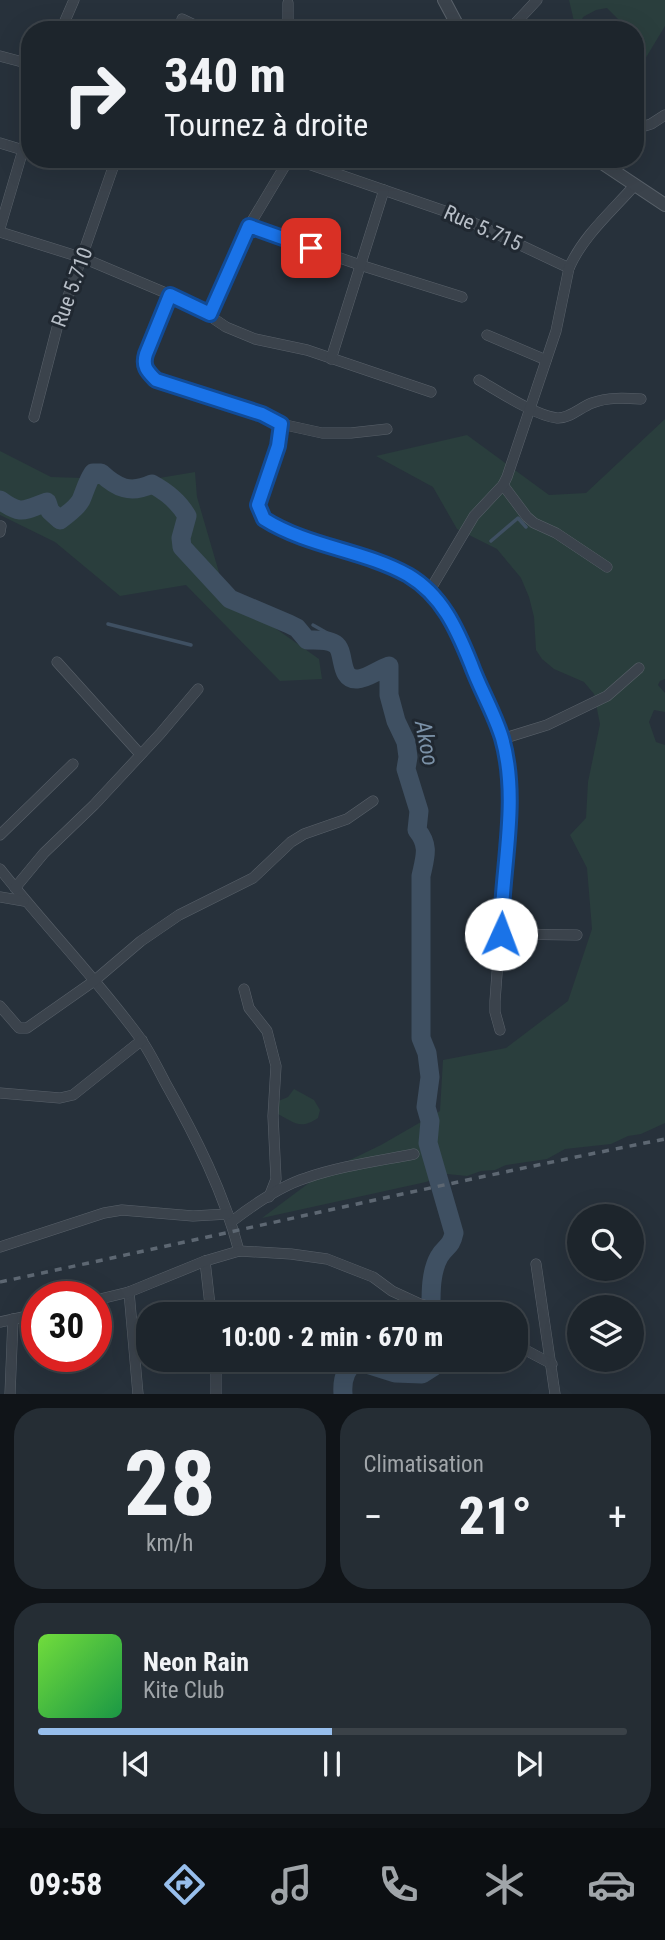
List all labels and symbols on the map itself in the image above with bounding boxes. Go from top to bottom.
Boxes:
street label: Rue 5.715 [440,200,526,256]
pin [281,218,341,278]
street label: Rue 5.710 [47,244,97,330]
water label: Akoo [409,717,444,768]
position arrow [464,897,538,971]
speed limit sign: 30 [21,1281,112,1372]

